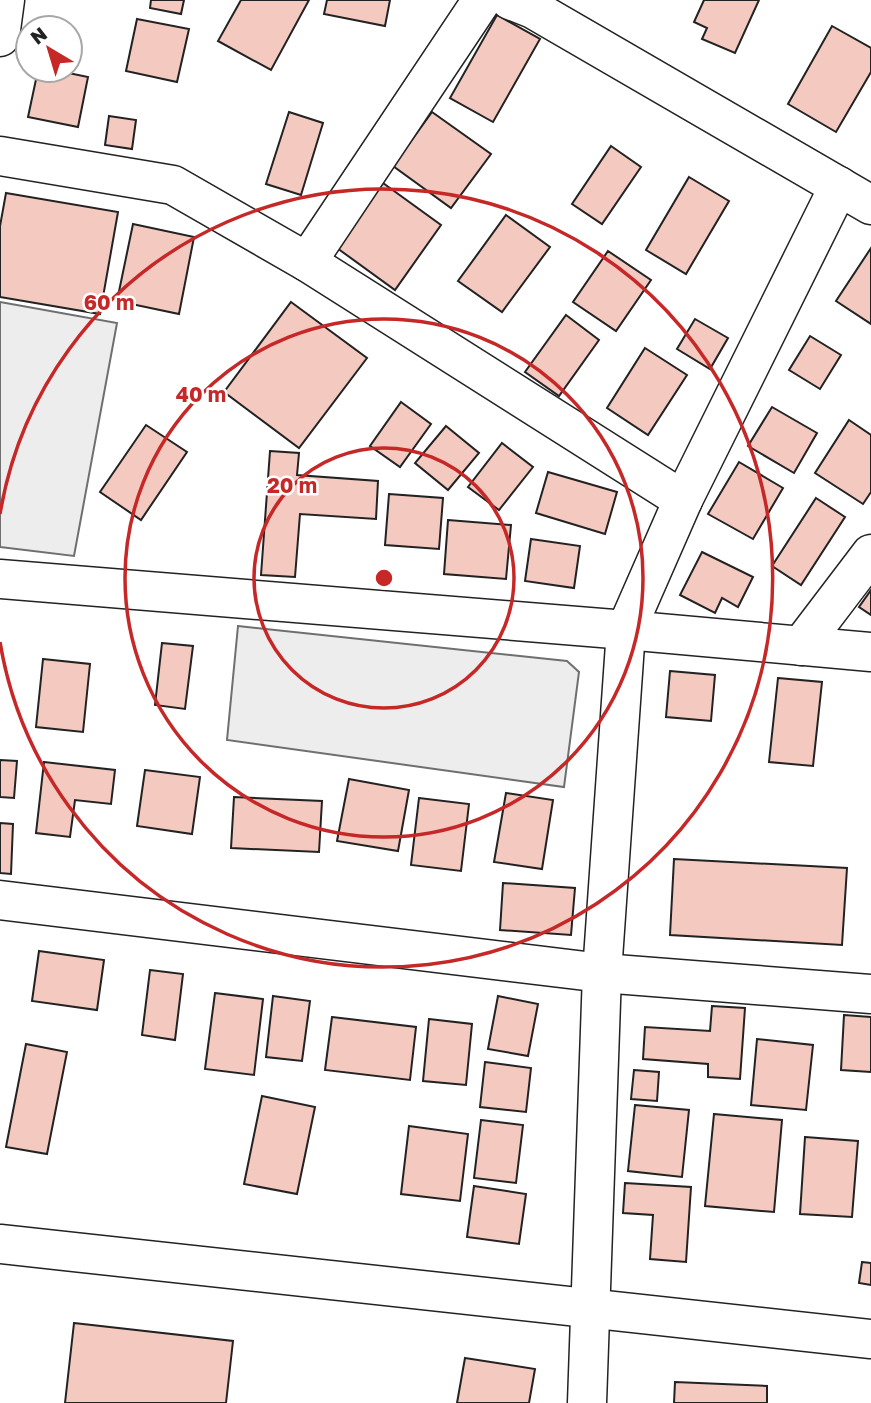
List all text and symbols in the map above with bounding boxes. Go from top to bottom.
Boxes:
north arrow [14,14,84,84]
text: N [25,22,51,49]
text: 60 m [84,289,134,315]
text: 40 m [176,381,226,407]
text: 20 m [267,472,317,498]
centre of rings [372,566,396,590]

